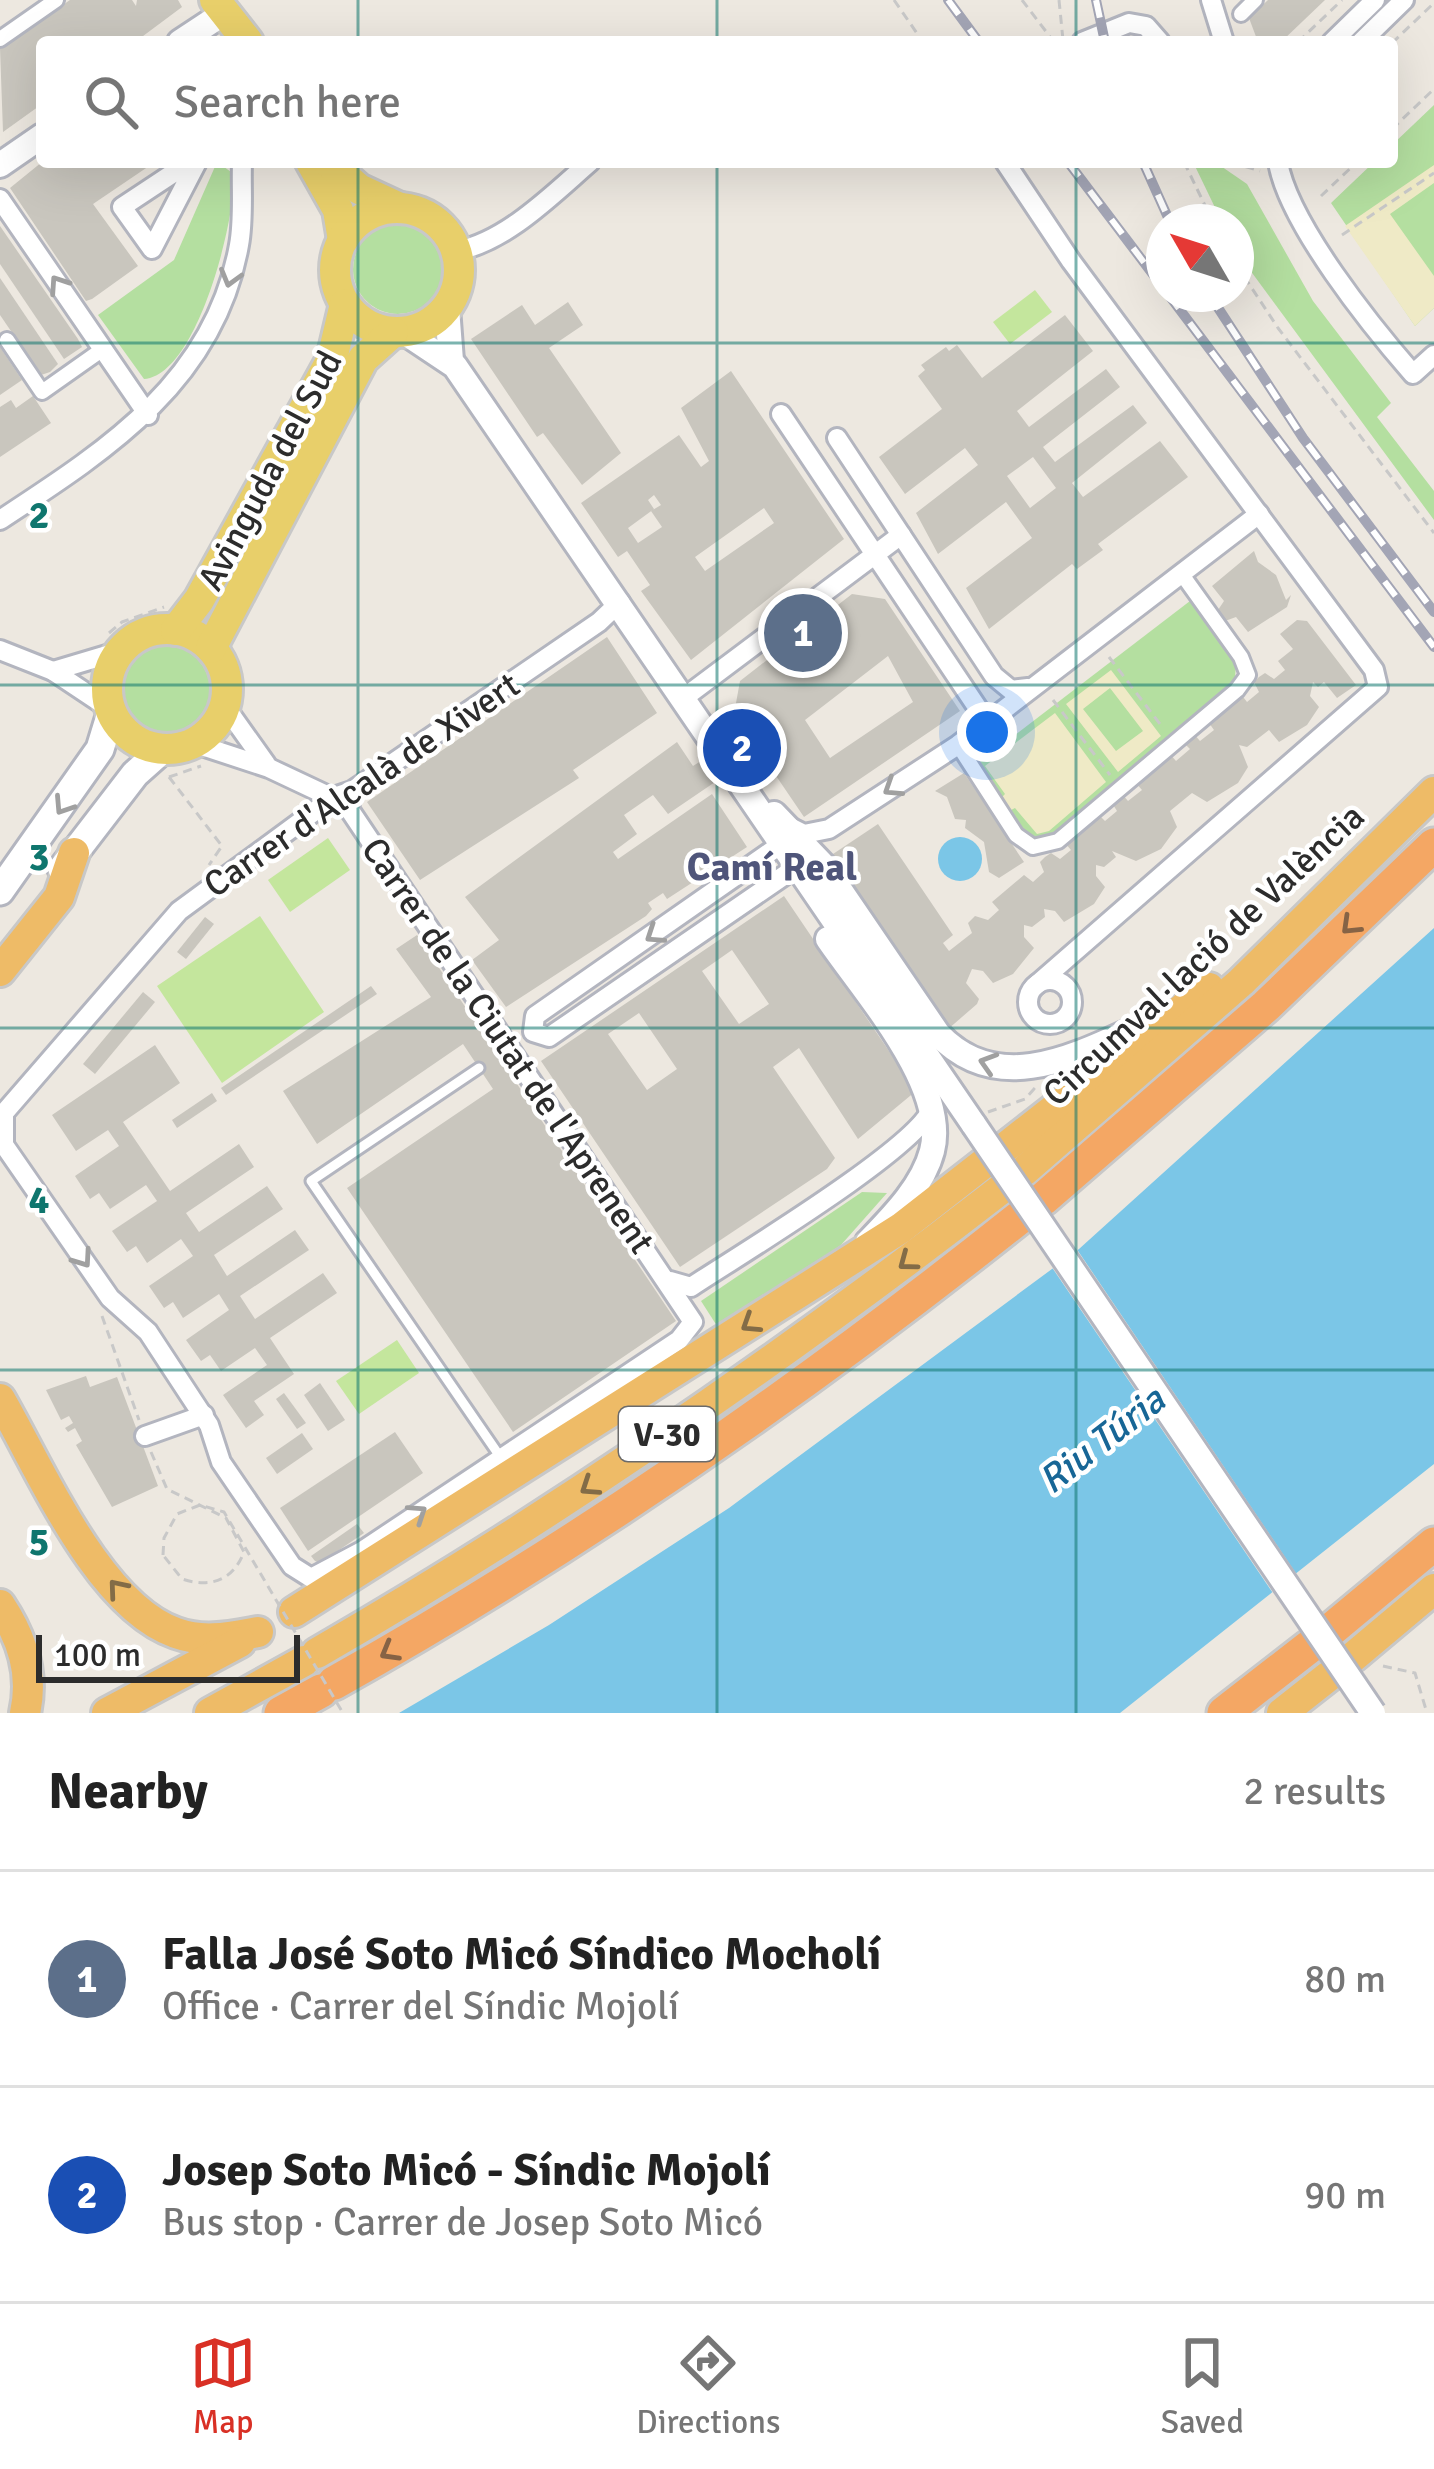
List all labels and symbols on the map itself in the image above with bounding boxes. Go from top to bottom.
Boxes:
north arrow [1146,204,1254,312]
one-way arrow [219,267,244,287]
one-way arrow [50,275,72,297]
street label: Avinguda del Sud [188,343,352,598]
text: 2 [28,491,50,539]
pin: 1 [764,588,842,678]
street label: Carrer d'Alcalà de Xivert [195,663,528,908]
your location [957,702,1017,762]
pin: 2 [703,703,781,793]
one-way arrow [883,774,905,796]
one-way arrow [54,793,77,815]
street label: Circumval·lació de València [1034,794,1374,1116]
street label: Carrer de la Ciutat de l'Aprenent [351,829,664,1262]
text: 3 [28,833,50,881]
district label: Camí Real [687,843,857,891]
one-way arrow [1342,911,1363,933]
one-way arrow [645,921,667,943]
one-way arrow [978,1053,999,1078]
text: 4 [28,1176,50,1224]
one-way arrow [69,1246,91,1268]
one-way arrow [899,1247,921,1269]
one-way arrow [742,1310,764,1332]
water label: Riu Túria [1029,1375,1175,1504]
road number: V-30 [619,1407,715,1461]
one-way arrow [580,1472,602,1494]
one-way arrow [405,1505,427,1527]
text: 5 [28,1518,50,1566]
one-way arrow [109,1580,131,1602]
scale bar [36,1629,300,1682]
one-way arrow [380,1637,402,1660]

